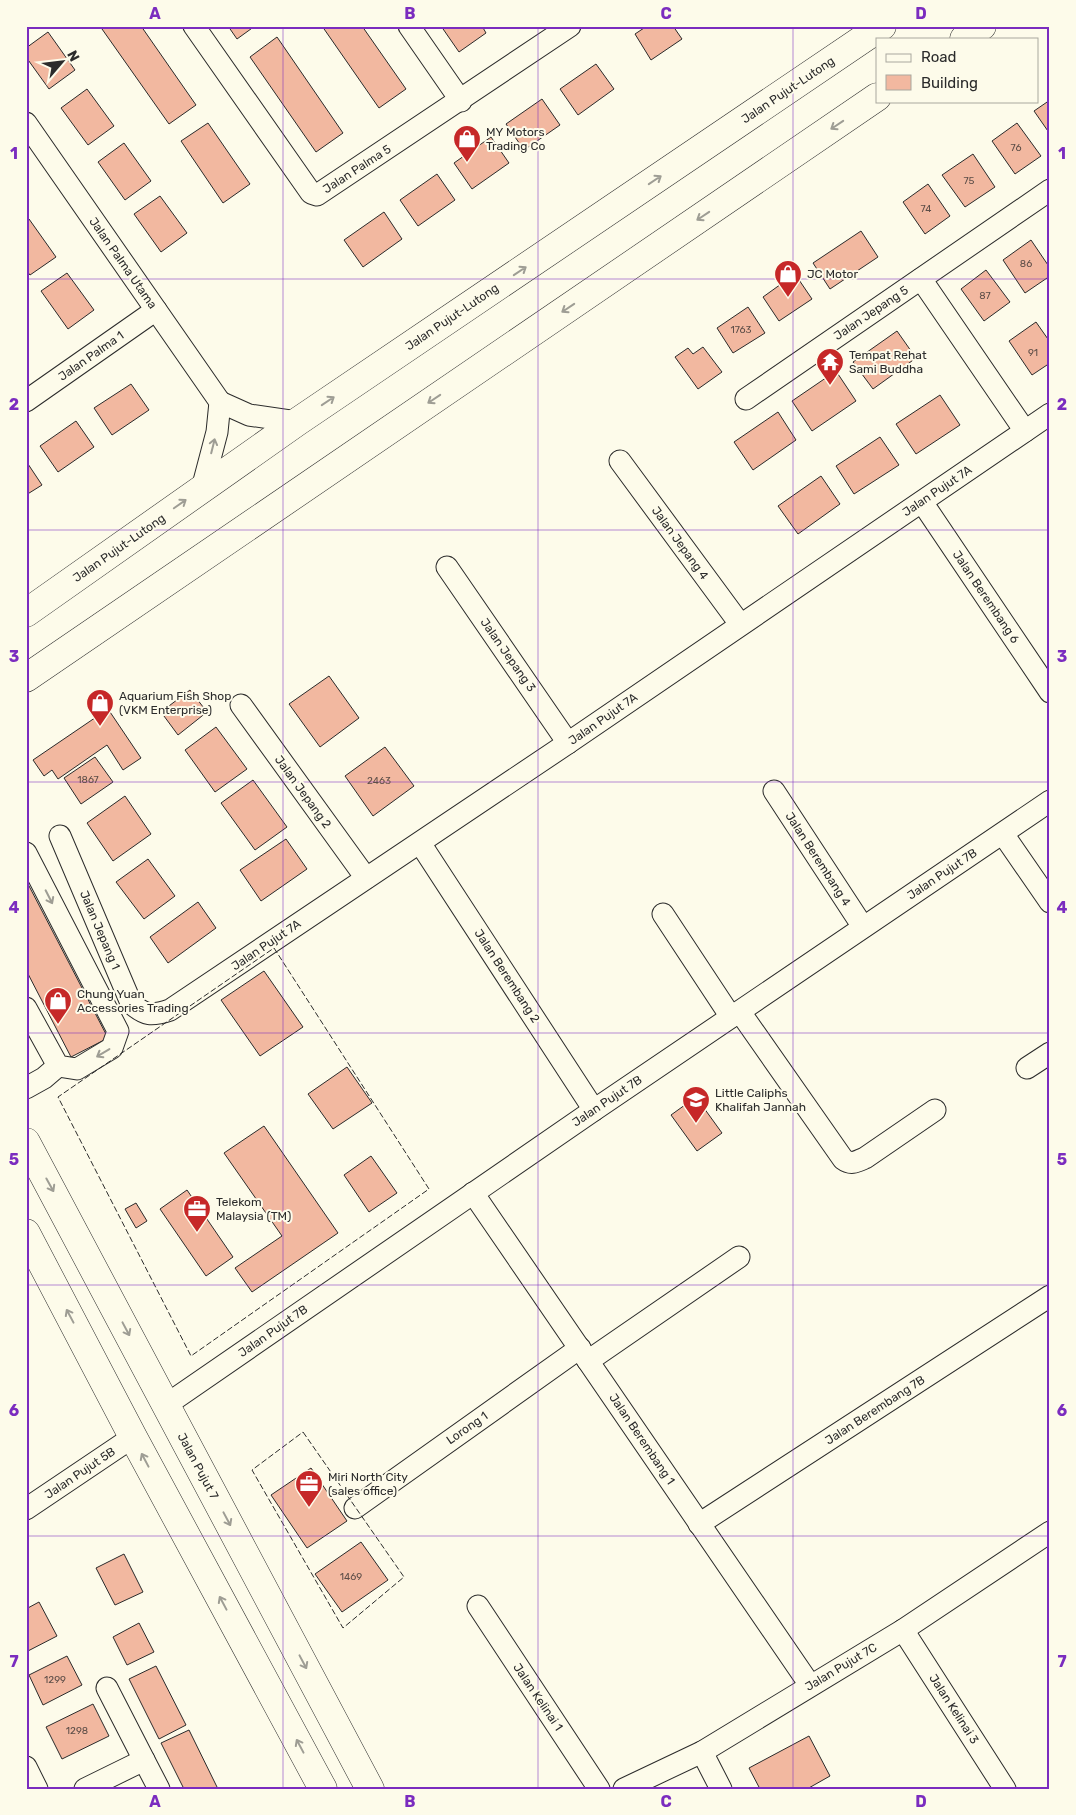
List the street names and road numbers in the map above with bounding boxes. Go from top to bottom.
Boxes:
street label: Jalan Pujut-Lutong [739,54,837,126]
street label: Jalan Palma 5 [320,142,394,196]
street label: Jalan Palma Utama [86,215,160,311]
street label: Jalan Pujut-Lutong [403,281,501,353]
street label: Jalan Jepang 5 [831,283,911,343]
street label: Jalan Palma 1 [56,328,126,384]
street label: Jalan Pujut 7A [900,463,974,519]
street label: Jalan Jepang 4 [649,504,712,583]
street label: Jalan Pujut-Lutong [70,511,168,585]
street label: Jalan Berembang 6 [950,548,1022,646]
street label: Jalan Jepang 3 [477,615,539,695]
street label: Jalan Pujut 7A [566,690,640,748]
street label: Jalan Jepang 2 [272,753,334,831]
street label: Jalan Berembang 4 [782,809,854,909]
street label: Jalan Pujut 7B [905,846,979,902]
street label: Jalan Jepang 1 [77,888,123,972]
street label: Jalan Pujut 7A [229,917,303,973]
street label: Jalan Berembang 2 [472,927,542,1025]
street label: Jalan Pujut 7B [570,1073,644,1129]
street label: Jalan Pujut 7B [236,1302,310,1360]
street label: Jalan Berembang 7B [823,1373,927,1447]
street label: Jalan Berembang 1 [606,1391,678,1487]
street label: Lorong 1 [444,1409,490,1447]
street label: Jalan Pujut 7 [175,1430,221,1502]
street label: Jalan Pujut 5B [42,1444,118,1502]
street label: Jalan Pujut 7C [803,1640,879,1694]
street label: Jalan Kelinai 1 [510,1661,566,1733]
street label: Jalan Kelinai 3 [926,1672,982,1746]

